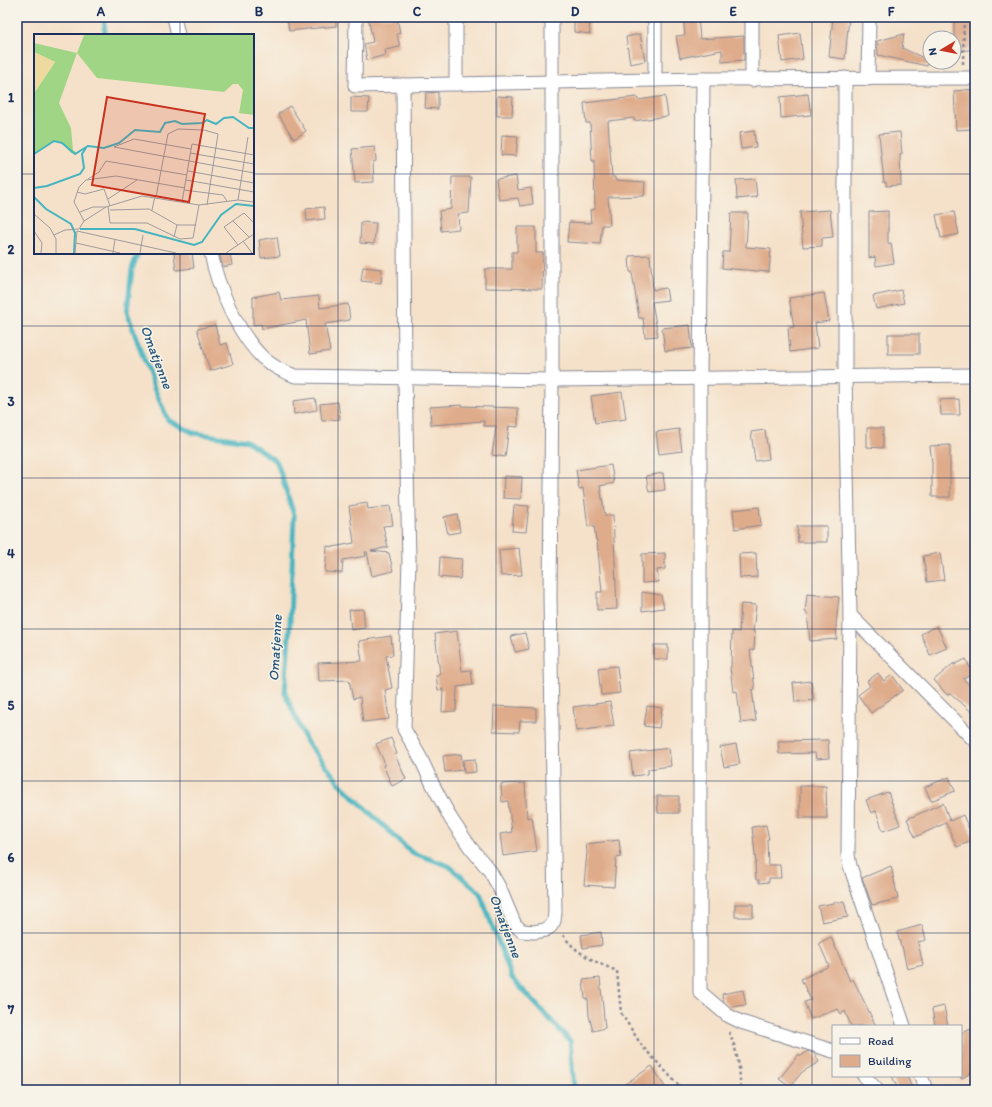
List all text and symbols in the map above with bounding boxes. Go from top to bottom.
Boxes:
text: A [96,4,106,19]
text: B [255,4,264,19]
text: C [413,4,422,19]
text: D [571,4,580,19]
text: E [729,4,737,19]
text: F [888,4,895,19]
north arrow [922,30,962,70]
inset map [34,34,254,254]
text: N [926,47,940,56]
text: 1 [8,90,14,105]
text: 2 [8,242,15,257]
water label: Omatjenne [137,323,177,393]
text: 3 [7,394,15,409]
text: 4 [7,546,15,561]
water label: Omatjenne [265,613,286,682]
text: 5 [8,698,15,713]
text: 6 [8,850,15,865]
water label: Omatjenne [486,892,526,962]
text: 7 [7,1002,15,1017]
legend [832,1025,962,1077]
text: Road [868,1034,894,1048]
text: Building [868,1054,912,1068]

